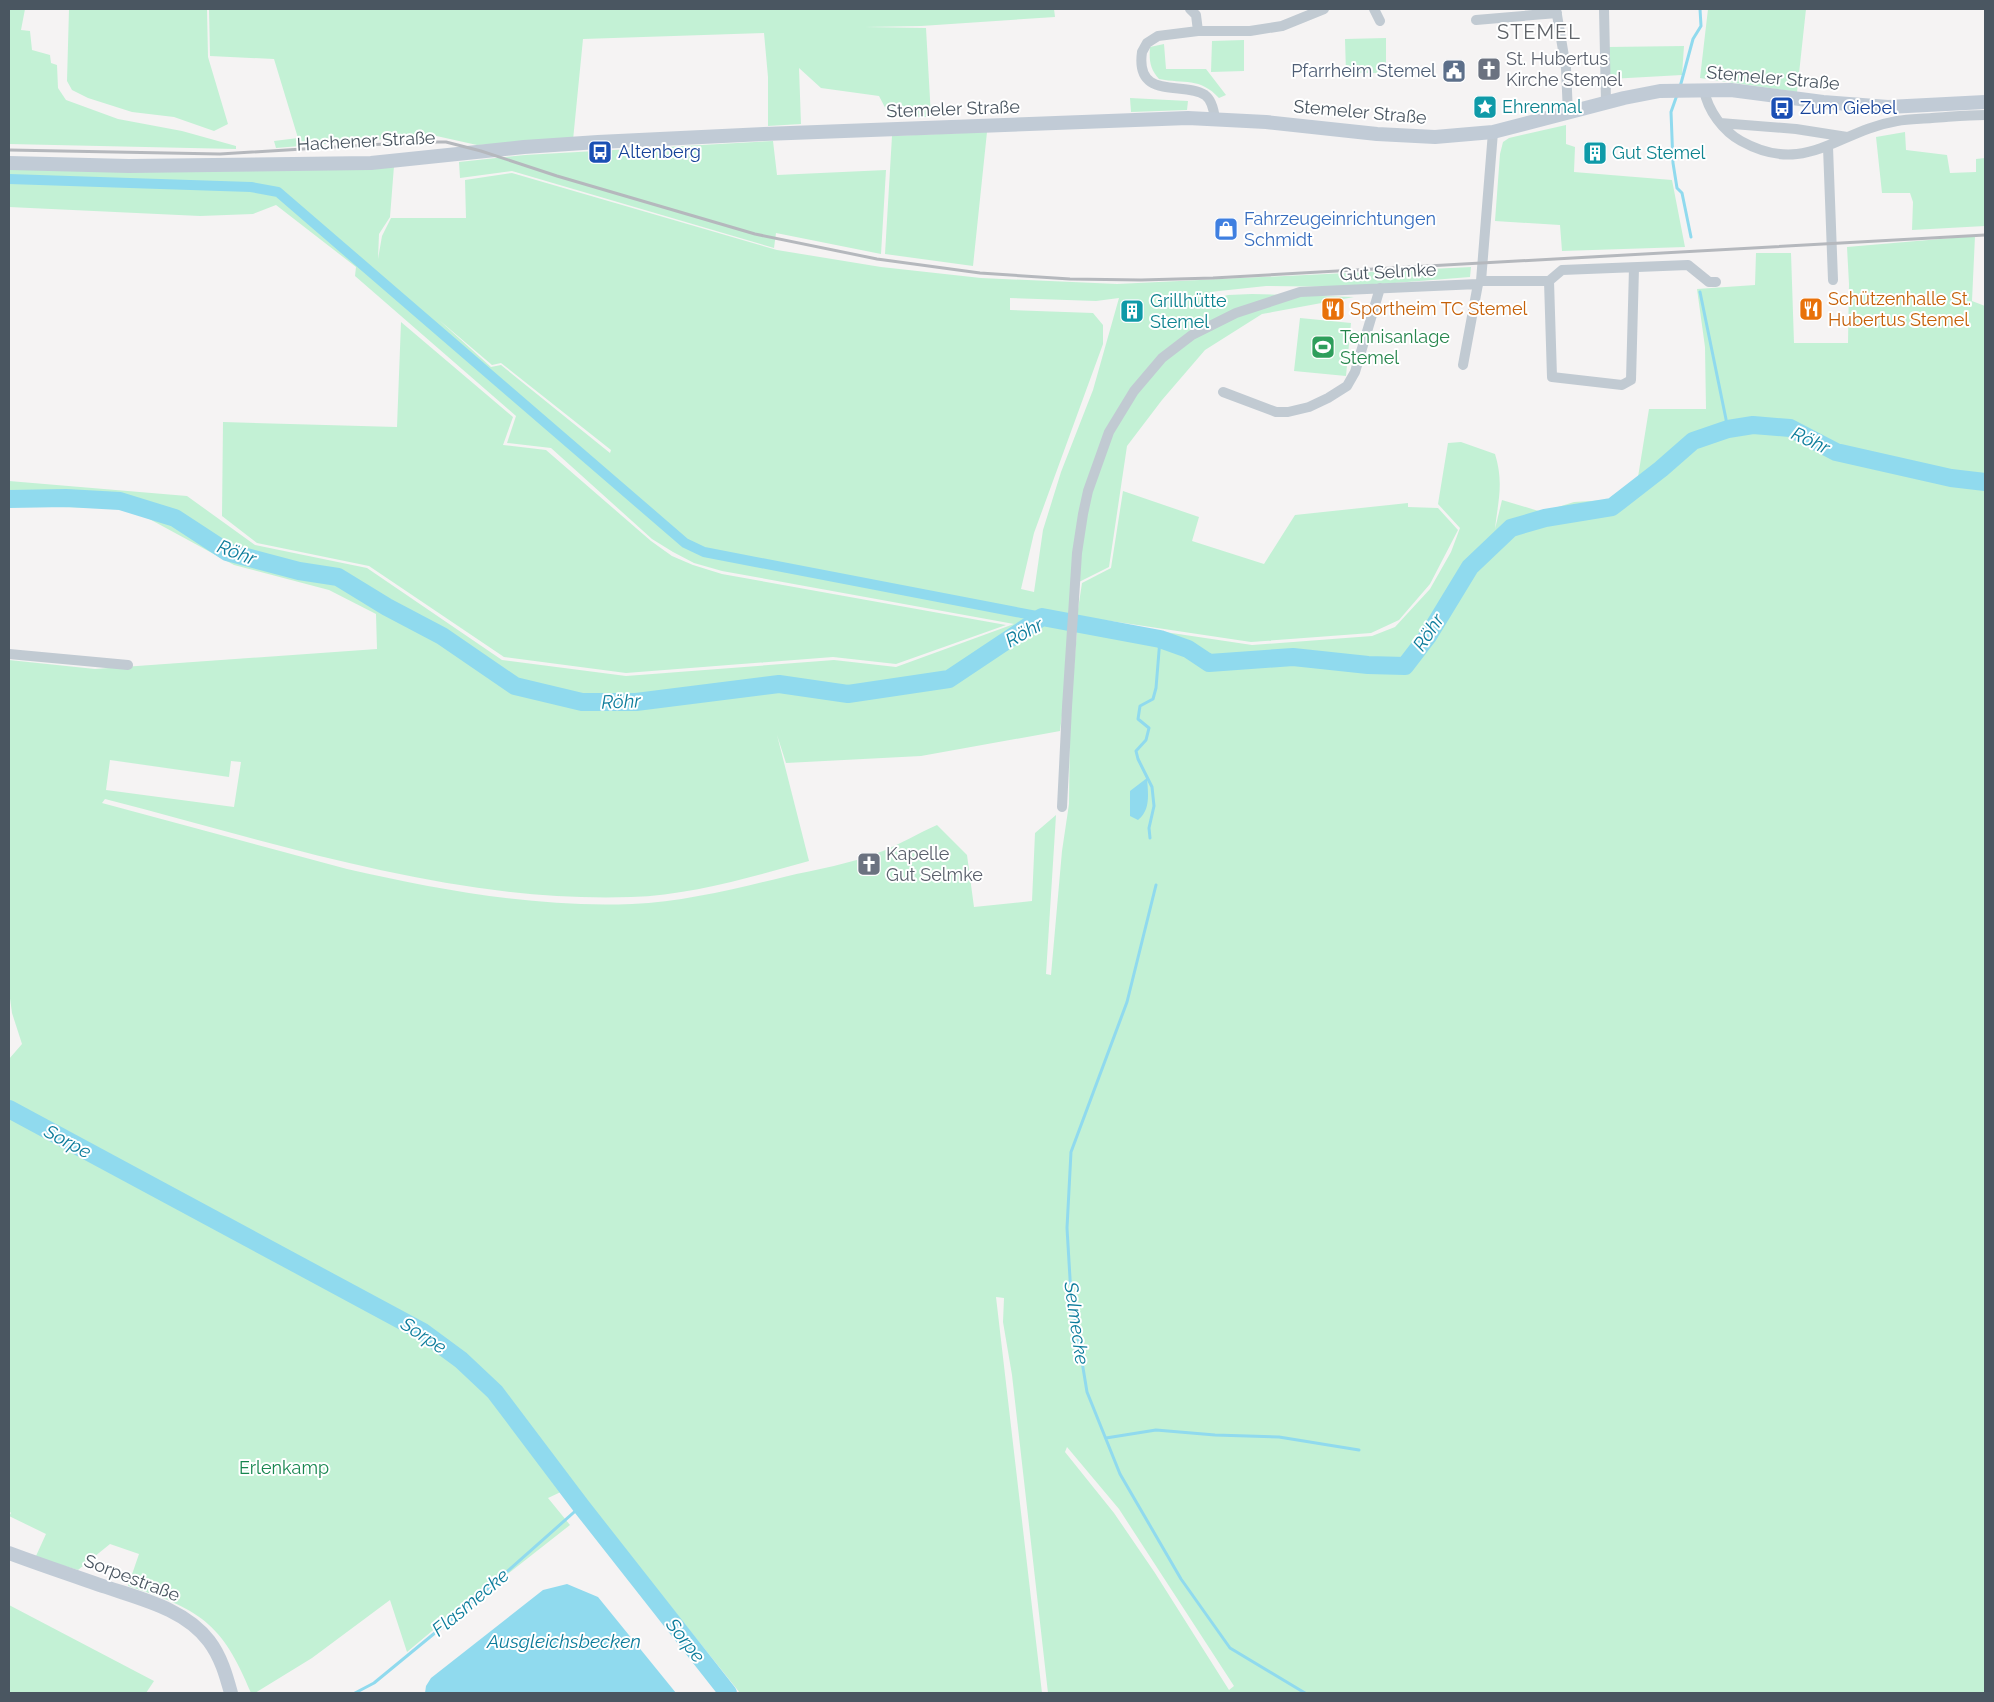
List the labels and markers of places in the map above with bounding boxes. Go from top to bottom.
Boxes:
place label: St. Hubertus Kirche Stemel [1506,48,1622,90]
church icon: St. Hubertus Kirche Stemel [1476,56,1502,82]
public building icon: Pfarrheim Stemel [1441,58,1467,84]
place label: Pfarrheim Stemel [1291,60,1436,81]
place icon: Ehrenmal [1472,94,1498,120]
bus stop icon: Zum Giebel [1769,95,1795,121]
place label: Ehrenmal [1502,96,1582,117]
place label: Zum Giebel [1800,97,1897,118]
bus stop icon: Altenberg [587,139,613,165]
building icon: Gut Stemel [1582,140,1608,166]
place label: Altenberg [618,141,701,162]
place label: Gut Stemel [1612,142,1706,163]
place label: Fahrzeugeinrichtungen Schmidt [1244,208,1436,250]
shop icon: Fahrzeugeinrichtungen Schmidt [1213,216,1239,242]
place label: Schützenhalle St. Hubertus Stemel [1828,288,1971,330]
place label: Grillhütte Stemel [1150,290,1227,332]
restaurant icon: Sportheim TC Stemel [1320,296,1346,322]
restaurant icon: Schützenhalle St. Hubertus Stemel [1798,296,1824,322]
building icon: Grillhütte Stemel [1119,298,1145,324]
place label: Sportheim TC Stemel [1350,298,1527,319]
place label: Tennisanlage Stemel [1340,326,1450,368]
sports icon: Tennisanlage Stemel [1310,334,1336,360]
place label: Kapelle Gut Selmke [886,843,983,885]
church icon: Kapelle Gut Selmke [856,851,882,877]

